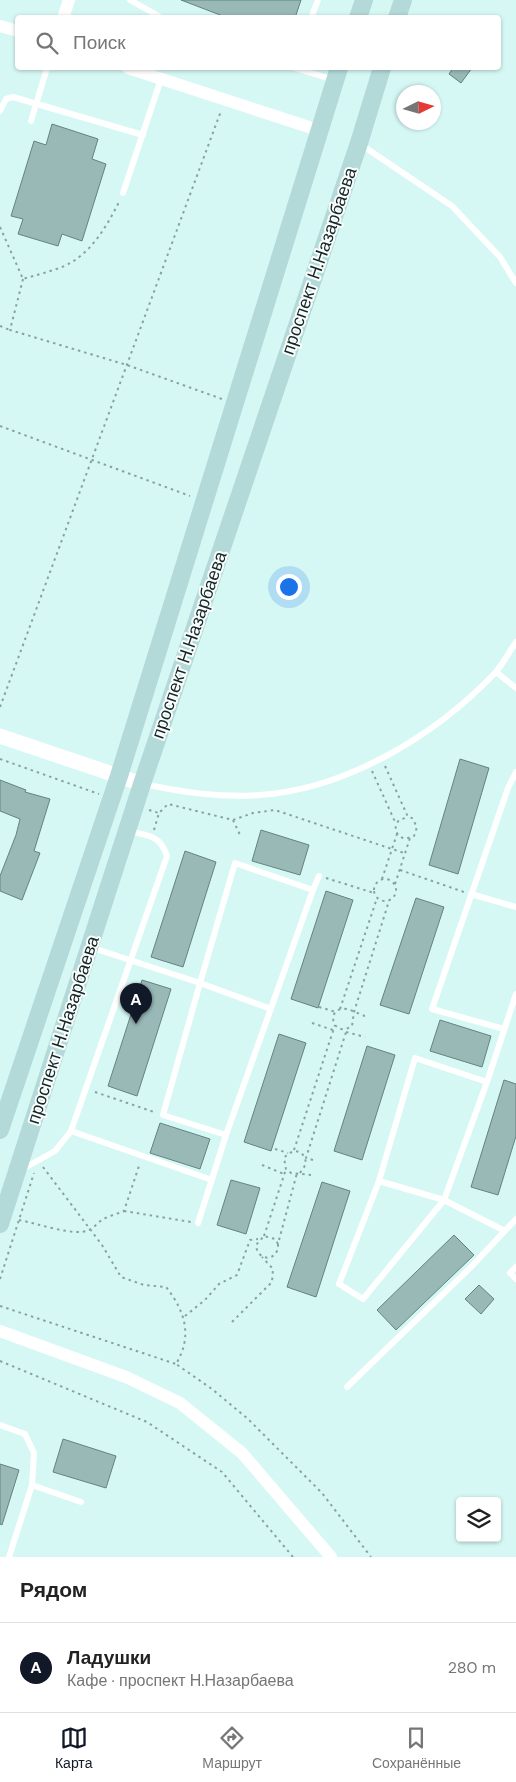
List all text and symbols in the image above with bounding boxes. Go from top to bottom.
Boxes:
search box [15,15,501,70]
icon: search [33,29,61,57]
text: Поиск [73,30,126,55]
north arrow [396,85,441,130]
street label: проспект Н.Назарбаева [276,163,363,358]
street label: проспект Н.Назарбаева [146,547,233,742]
your location [276,574,302,600]
street label: проспект Н.Назарбаева [21,932,105,1127]
pin: A [120,983,152,1024]
map controls [456,1497,501,1542]
button: layers [456,1497,501,1542]
text: Рядом [20,1576,87,1604]
text: Ладушки [67,1645,151,1670]
text: A [30,1657,42,1678]
text: 280 m [448,1657,496,1678]
text: Кафе · проспект Н.Назарбаева [67,1670,294,1691]
tab: Карта [55,1724,92,1772]
tab: Маршрут [202,1724,262,1772]
tab: Сохранённые [372,1724,461,1772]

